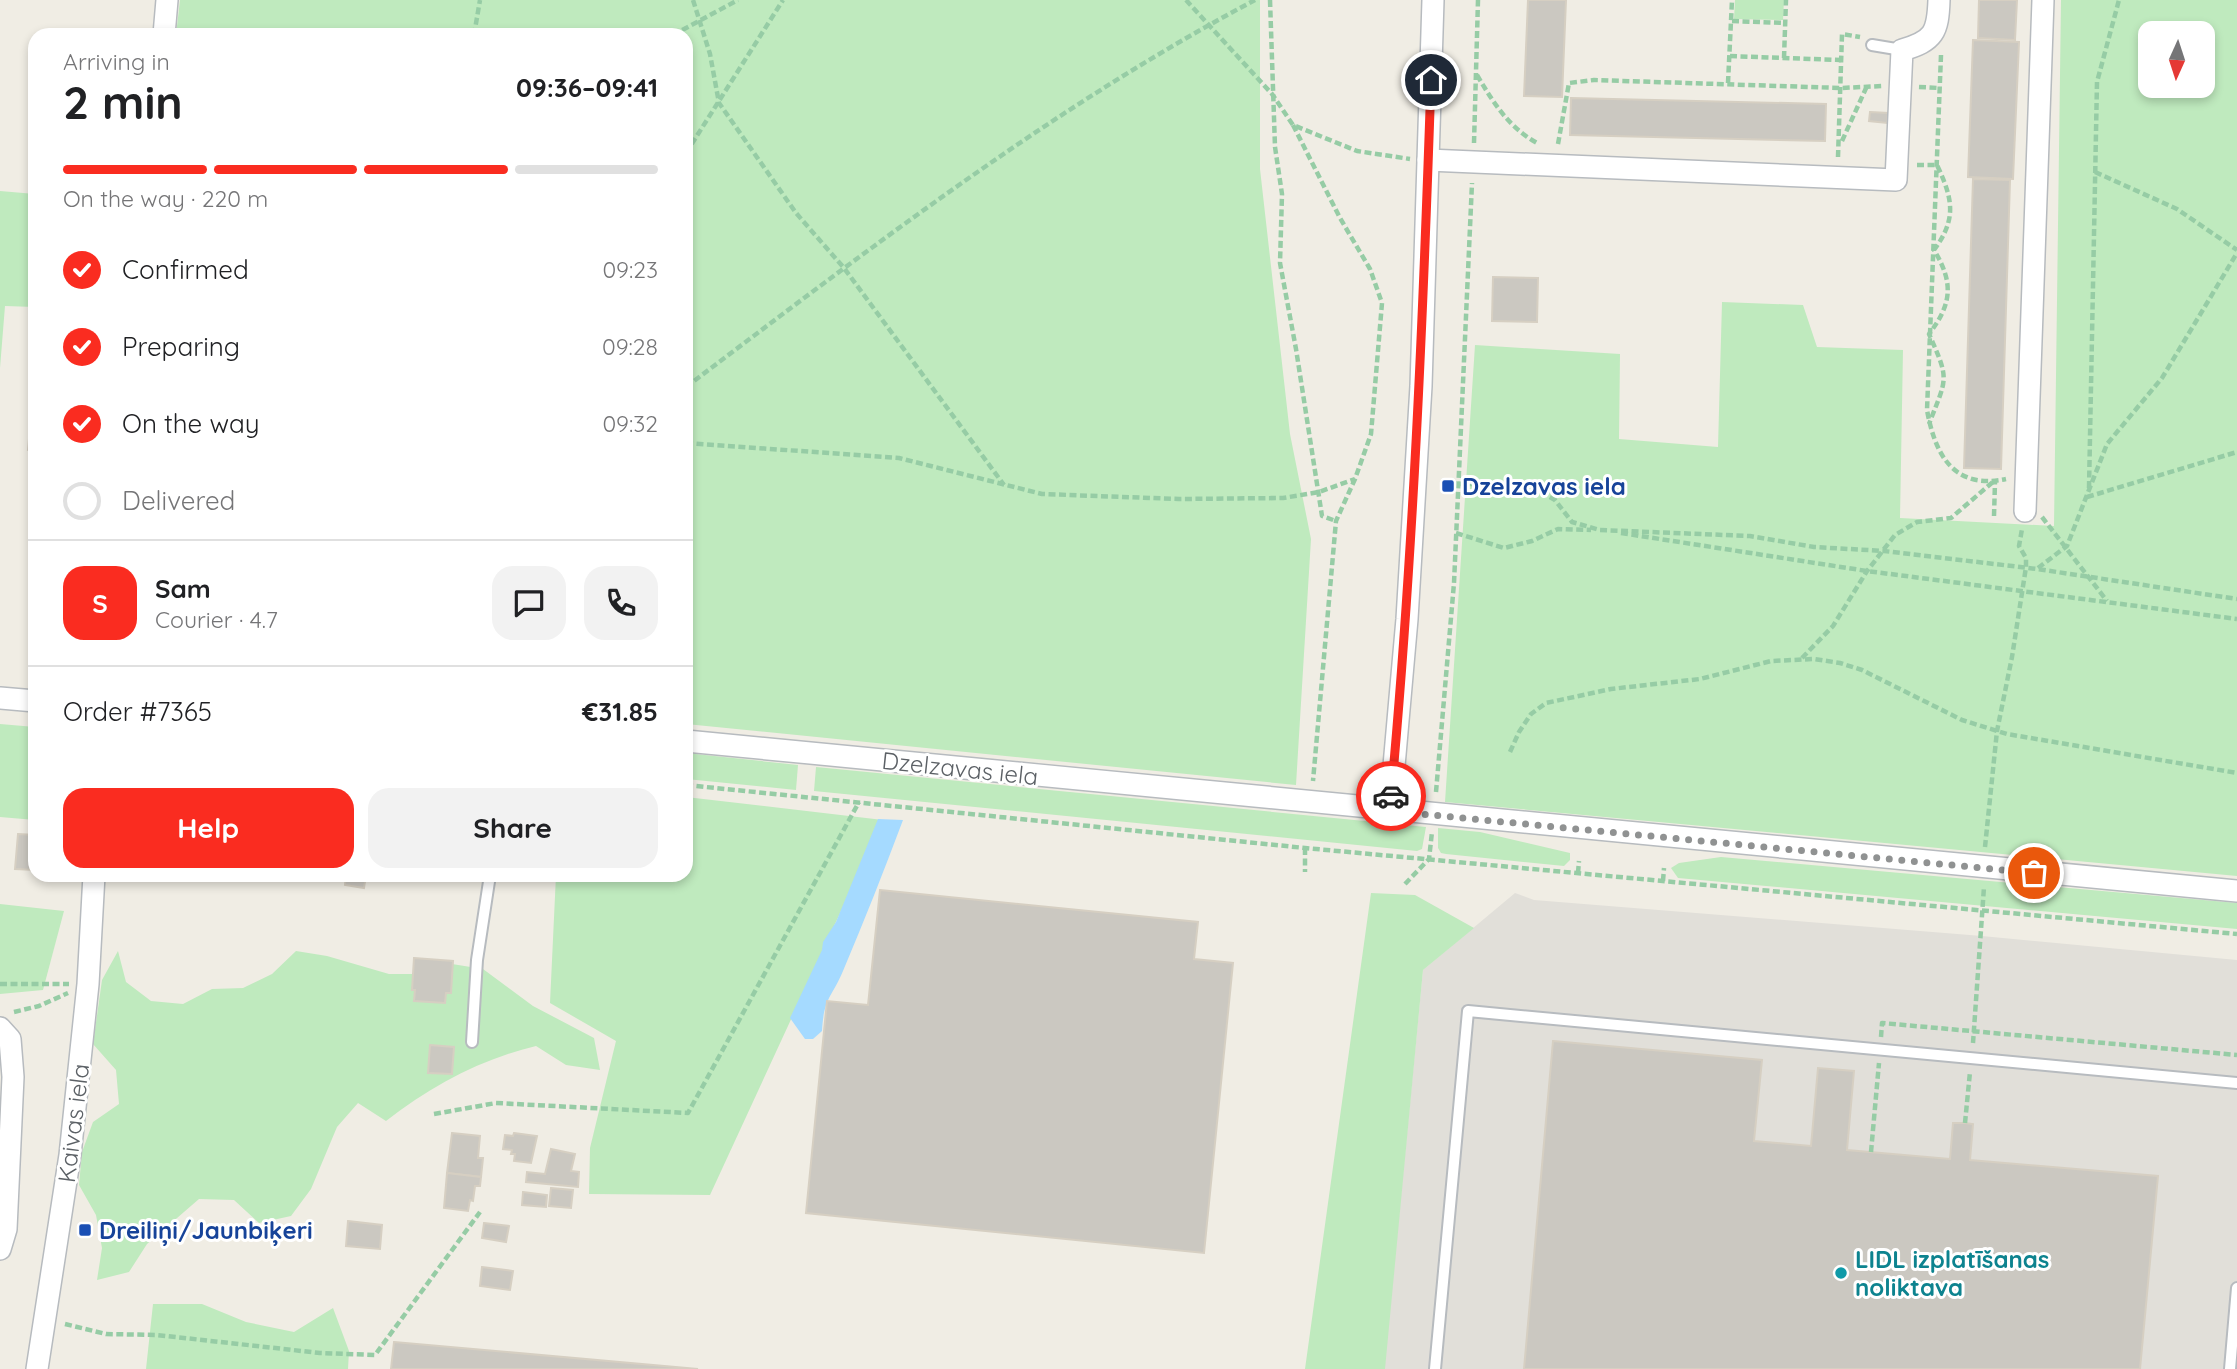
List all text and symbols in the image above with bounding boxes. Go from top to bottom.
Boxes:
north arrow [2138,21,2216,98]
map controls [2138,21,2215,98]
text: Arriving in [63,47,170,76]
pin [1401,50,1461,110]
icon: home [1412,61,1450,99]
text: 09:36–09:41 [516,71,658,104]
text: 2 min [63,73,183,131]
text: On the way · 220 m [63,184,268,213]
icon: check [63,251,101,289]
text: Confirmed [122,253,249,286]
text: 09:23 [602,255,658,284]
icon: check [63,328,101,366]
text: Preparing [122,330,240,363]
text: 09:28 [602,332,658,361]
icon: check [63,405,101,443]
text: On the way [122,407,260,440]
text: 09:32 [602,409,658,438]
place label: Dzelzavas iela [1462,471,1626,501]
marker: Dzelzavas iela [1440,478,1456,494]
text: Delivered [122,484,235,517]
button: chat [492,566,566,640]
button: phone [584,566,658,640]
text: Sam [155,572,211,605]
text: S [92,587,108,620]
text: Courier · 4.7 [155,605,278,634]
text: Order #7365 [63,695,212,728]
text: €31.85 [582,695,658,728]
street label: Dzelzavas iela [880,745,1040,791]
courier [1356,761,1426,831]
icon: car [1372,777,1410,815]
button: Help [63,788,354,868]
button: Share [368,788,658,868]
pin [2004,843,2064,903]
icon: bag [2015,854,2053,892]
street label: Kaivas iela [51,1062,95,1184]
place label: Dreiliņi/Jaunbiķeri [99,1215,313,1246]
marker: Dreiliņi/Jaunbiķeri [77,1222,93,1238]
place label: LIDL izplatīšanas noliktava [1855,1244,2049,1302]
marker: LIDL izplatīšanas noliktava [1833,1265,1849,1281]

